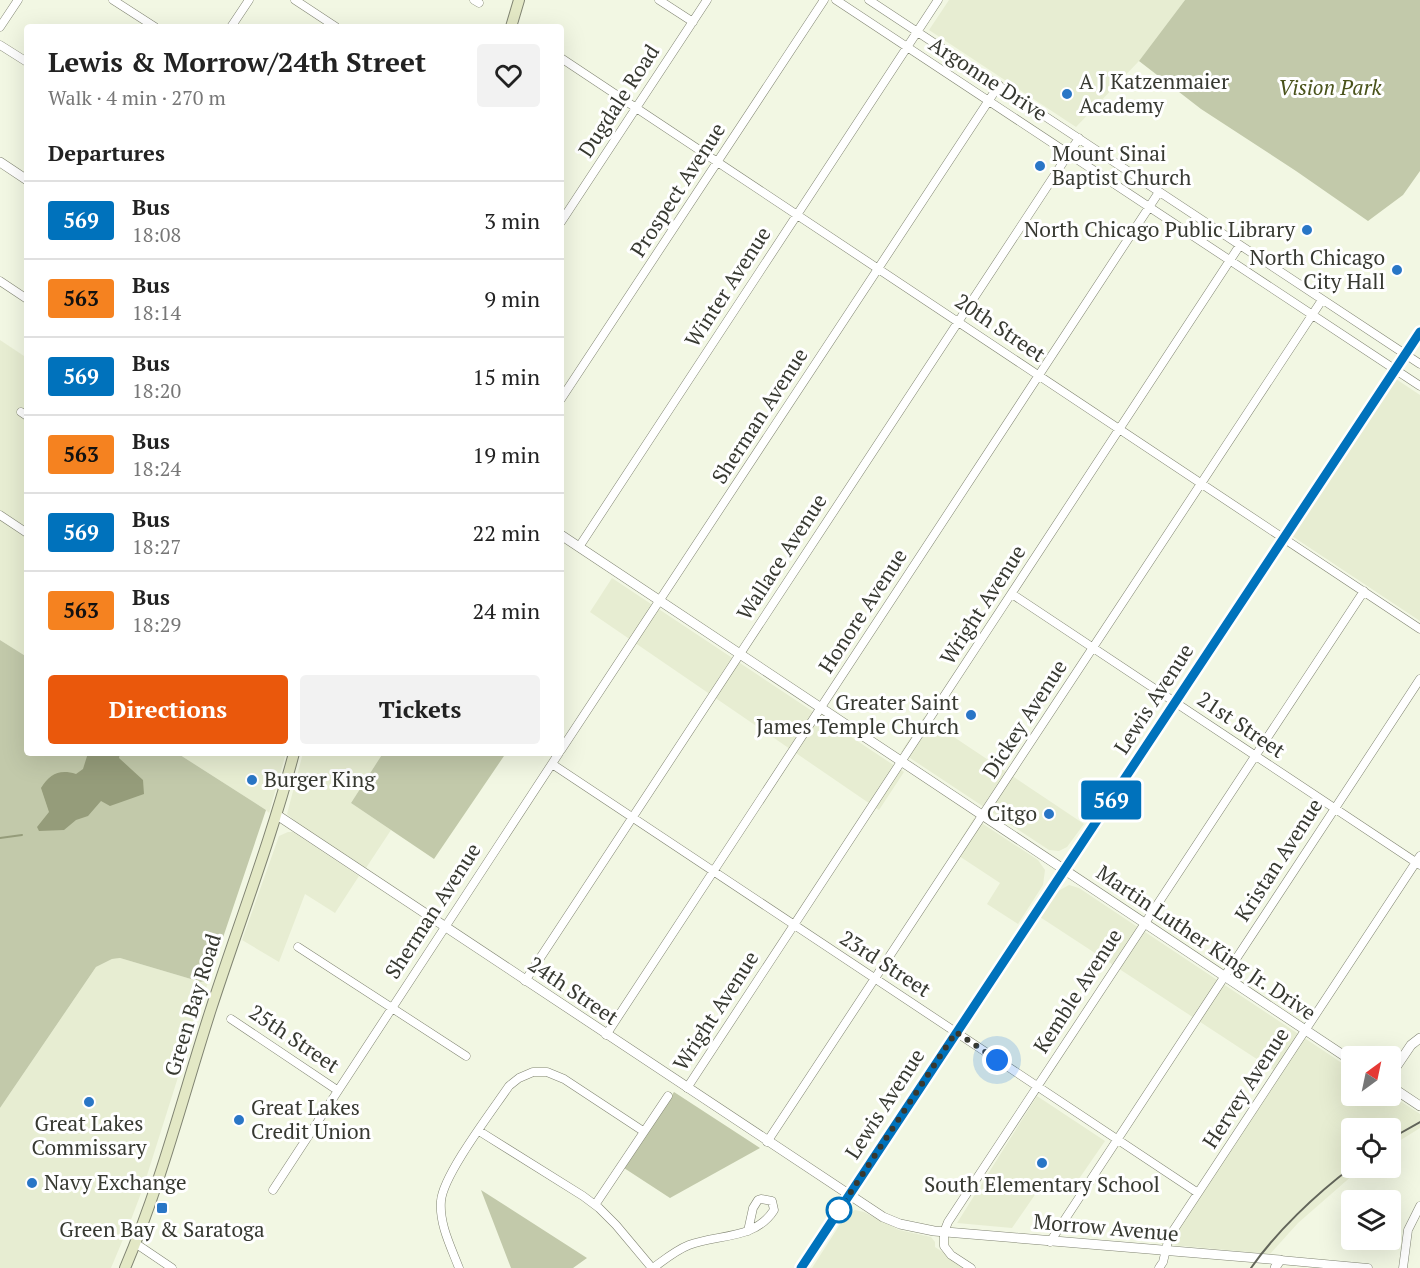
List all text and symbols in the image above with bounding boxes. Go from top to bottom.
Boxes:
street label: Argonne Drive [924,29,1053,127]
street label: Dugdale Road [571,38,665,162]
text: Lewis & Morrow/24th Street [48,43,426,80]
button: heart [477,44,540,107]
place label: A J Katzenmaier Academy [1079,67,1229,119]
park label: Vision Park [1278,73,1383,101]
text: Walk · 4 min · 270 m [48,84,226,111]
marker: A J Katzenmaier Academy [1060,87,1074,101]
street label: Prospect Avenue [623,117,731,262]
text: Departures [48,138,165,167]
place label: Mount Sinai Baptist Church [1052,139,1191,191]
marker: Mount Sinai Baptist Church [1033,159,1047,173]
text: Bus [132,192,170,221]
text: 569 [63,206,99,234]
text: 3 min [484,206,540,235]
place label: North Chicago Public Library [1024,215,1295,243]
text: 18:08 [132,221,181,248]
street label: Winter Avenue [678,221,777,352]
marker: North Chicago Public Library [1300,223,1314,237]
place label: North Chicago City Hall [1250,243,1385,295]
marker: North Chicago City Hall [1390,263,1404,277]
text: Bus [132,270,170,299]
text: 563 [63,284,99,312]
text: 9 min [484,284,540,313]
street label: 20th Street [950,287,1052,368]
text: 18:14 [132,299,181,326]
street label: Sherman Avenue [705,342,814,489]
text: Bus [132,348,170,377]
text: 569 [63,362,99,390]
text: 15 min [473,362,540,391]
text: 18:20 [132,377,181,404]
text: Bus [132,426,170,455]
text: 563 [63,440,99,468]
text: 19 min [473,440,540,469]
text: 18:24 [132,455,181,482]
street label: Wallace Avenue [730,488,833,625]
text: Bus [132,504,170,533]
text: 569 [63,518,99,546]
text: 22 min [473,518,540,547]
text: 18:27 [132,533,181,560]
street label: Wright Avenue [933,539,1031,670]
street label: Honore Avenue [811,543,913,678]
text: Bus [132,582,170,611]
text: 563 [63,596,99,624]
text: 24 min [473,596,540,625]
text: 18:29 [132,611,181,638]
street label: Lewis Avenue [1107,638,1199,759]
street label: Dickey Avenue [975,654,1073,783]
button: Directions [48,675,288,744]
button: Tickets [300,675,540,744]
street label: 21st Street [1192,684,1291,764]
place label: Greater Saint James Temple Church [756,688,959,740]
marker: Greater Saint James Temple Church [964,708,978,722]
place label: Burger King [264,765,376,793]
marker: Burger King [245,773,259,787]
line badge: 569 [1076,780,1146,820]
text: 569 [1093,786,1129,814]
street label: Kristan Avenue [1228,793,1328,926]
place label: Citgo [987,799,1037,827]
marker: Citgo [1042,807,1056,821]
street label: Sherman Avenue [378,837,487,984]
street label: Martin Luther King Jr. Drive [1091,858,1322,1026]
street label: 23rd Street [835,923,937,1003]
street label: Kemble Avenue [1026,923,1128,1058]
street label: Green Bay Road [157,930,227,1079]
street label: Wright Avenue [666,945,764,1076]
street label: 24th Street [523,950,625,1031]
street label: 25th Street [244,998,346,1079]
street label: Hervey Avenue [1196,1022,1295,1153]
street label: Lewis Avenue [838,1043,930,1164]
your location [982,1045,1012,1075]
north arrow [1341,1046,1401,1106]
map controls [1341,1046,1401,1250]
place label: Great Lakes Credit Union [251,1093,372,1145]
marker: Great Lakes Commissary [82,1095,96,1109]
place label: Great Lakes Commissary [31,1109,147,1161]
marker: Great Lakes Credit Union [232,1113,246,1127]
button: locate [1341,1118,1401,1178]
marker: South Elementary School [1035,1156,1049,1170]
place label: Navy Exchange [44,1168,187,1196]
place label: South Elementary School [924,1170,1160,1198]
marker: Navy Exchange [25,1176,39,1190]
button: layers [1341,1190,1401,1250]
unlabelled marker [826,1197,852,1223]
marker: Green Bay & Saratoga [155,1201,169,1215]
street label: Morrow Avenue [1032,1207,1180,1247]
place label: Green Bay & Saratoga [59,1215,265,1243]

